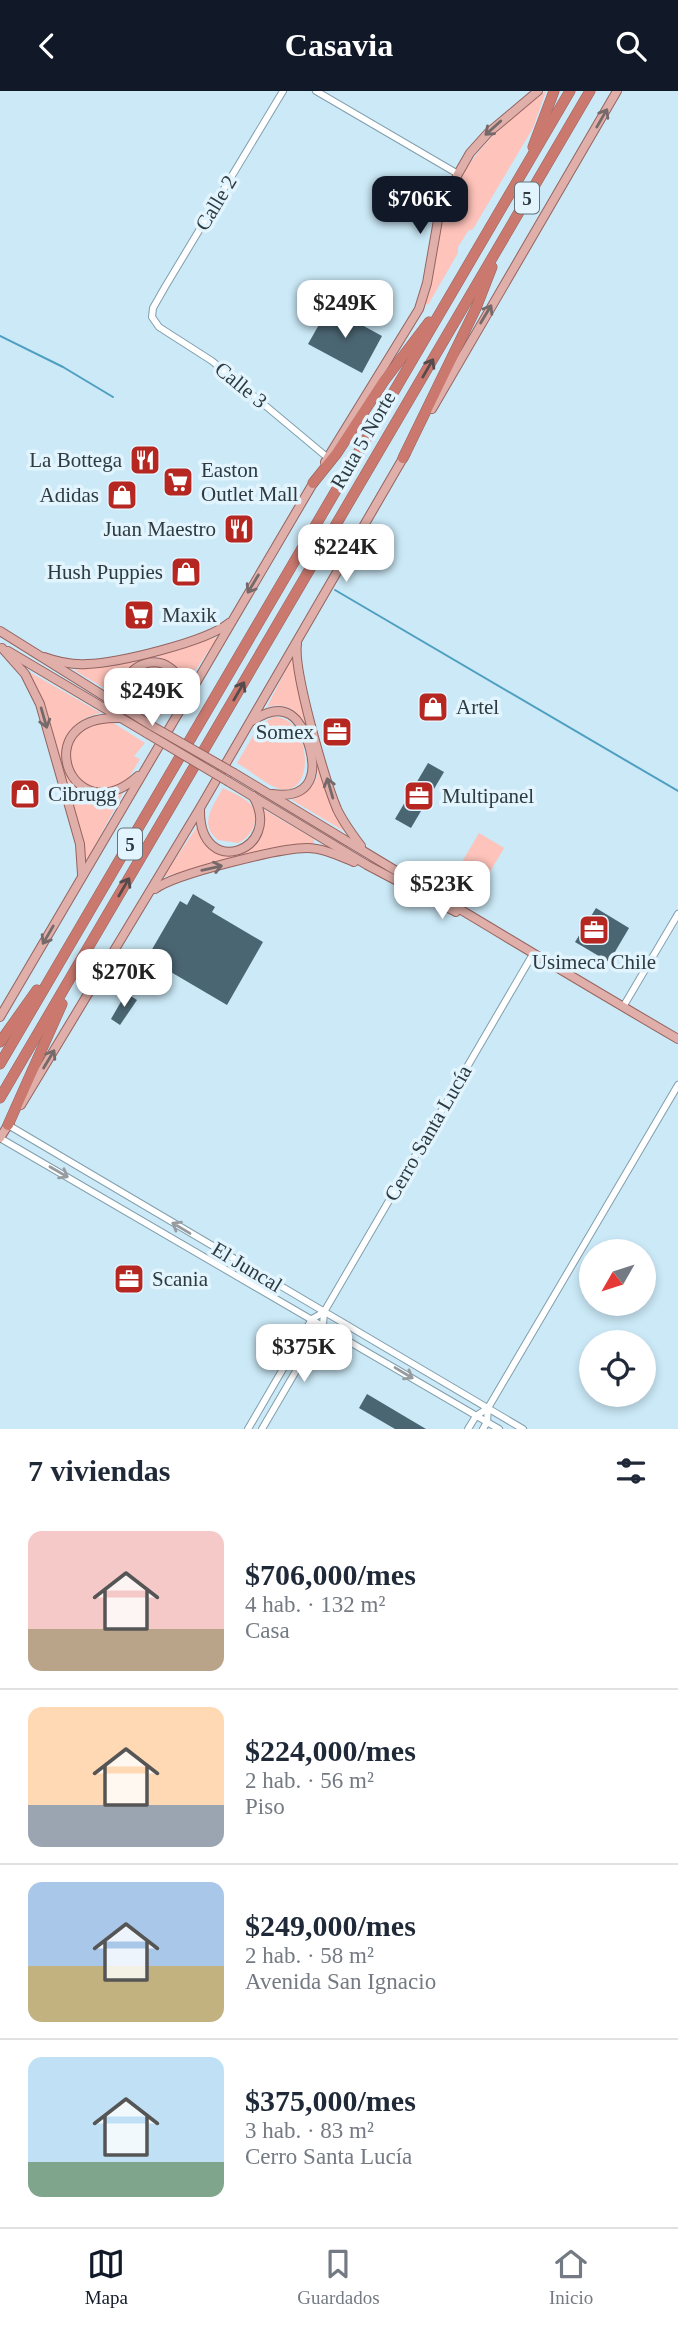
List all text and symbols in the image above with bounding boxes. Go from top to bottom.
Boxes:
icon: back [28,27,66,65]
text: Casavia [285,27,393,63]
icon: search [612,27,650,65]
one-way arrow [595,108,609,128]
one-way arrow [484,120,502,136]
street label: Calle 2 [190,171,242,235]
pin: $706K [371,177,469,236]
road number: 5 [515,183,539,213]
text: $706K [388,186,452,211]
pin: $249K [296,281,394,340]
text: $249K [313,290,377,315]
one-way arrow [480,304,494,324]
street label: Calle 3 [210,357,272,413]
one-way arrow [421,358,435,378]
street label: Ruta 5 Norte [325,387,401,493]
restaurant icon: La Bottega [128,443,162,477]
place label: La Bottega [29,448,123,472]
place label: Easton Outlet Mall [201,458,299,506]
supermarket icon: Easton Outlet Mall [161,465,195,499]
shop icon: Adidas [105,478,139,512]
place label: Adidas [40,483,99,507]
restaurant icon: Juan Maestro [222,512,256,546]
place label: Juan Maestro [103,517,216,541]
pin: $224K [297,525,395,584]
text: $224K [314,534,378,559]
shop icon: Hush Puppies [169,555,203,589]
place label: Hush Puppies [47,560,163,584]
one-way arrow [246,574,260,594]
supermarket icon: Maxik [122,598,156,632]
place label: Maxik [162,603,217,627]
pin: $249K [103,669,201,728]
text: $249K [120,678,184,703]
one-way arrow [232,682,246,702]
shop icon: Artel [416,690,450,724]
place label: Artel [456,695,499,719]
one-way arrow [38,706,51,729]
office icon: Somex [320,715,354,749]
place label: Somex [256,720,314,744]
shop icon: Cibrugg [8,777,42,811]
one-way arrow [323,778,336,800]
office icon: Multipanel [402,779,436,813]
place label: Cibrugg [48,782,117,806]
place label: Multipanel [442,784,534,808]
road number: 5 [118,829,142,859]
one-way arrow [201,861,223,874]
pin: $523K [393,861,491,921]
text: $523K [410,871,474,896]
one-way arrow [117,878,131,898]
office icon: Usimeca Chile [577,913,611,947]
one-way arrow [41,924,55,944]
pin: $270K [75,949,173,1009]
place label: Usimeca Chile [532,950,656,974]
text: $270K [92,959,156,984]
one-way arrow [42,1050,56,1070]
street label: Cerro Santa Lucía [379,1060,477,1205]
one-way arrow [49,1165,69,1179]
one-way arrow [171,1220,191,1234]
street label: El Juncal [208,1237,287,1297]
north arrow [579,1239,656,1316]
map controls [579,1239,656,1407]
office icon: Scania [112,1262,146,1296]
place label: Scania [152,1267,209,1291]
pin: $375K [255,1325,353,1384]
button: locate [579,1330,656,1407]
text: $375K [272,1334,336,1359]
one-way arrow [394,1366,414,1380]
icon: filters [612,1452,650,1490]
text: 7 viviendas [28,1454,171,1487]
text: $706,000/mes [245,1558,416,1591]
icon: home [84,1559,168,1643]
text: 4 hab. · 132 m² [245,1592,385,1617]
text: Casa [245,1618,290,1643]
text: $224,000/mes [245,1734,416,1767]
icon: home [84,1735,168,1819]
text: 2 hab. · 56 m² [245,1768,374,1793]
text: Piso [245,1794,285,1819]
text: $249,000/mes [245,1909,416,1942]
icon: home [84,1910,168,1994]
text: 2 hab. · 58 m² [245,1943,374,1968]
text: Avenida San Ignacio [245,1969,436,1994]
text: $375,000/mes [245,2084,416,2117]
icon: home [84,2085,168,2169]
text: 3 hab. · 83 m² [245,2118,374,2143]
text: Cerro Santa Lucía [245,2144,412,2169]
tab: Mapa [85,2245,128,2309]
tab: Guardados [297,2245,380,2309]
tab: Inicio [549,2245,593,2309]

